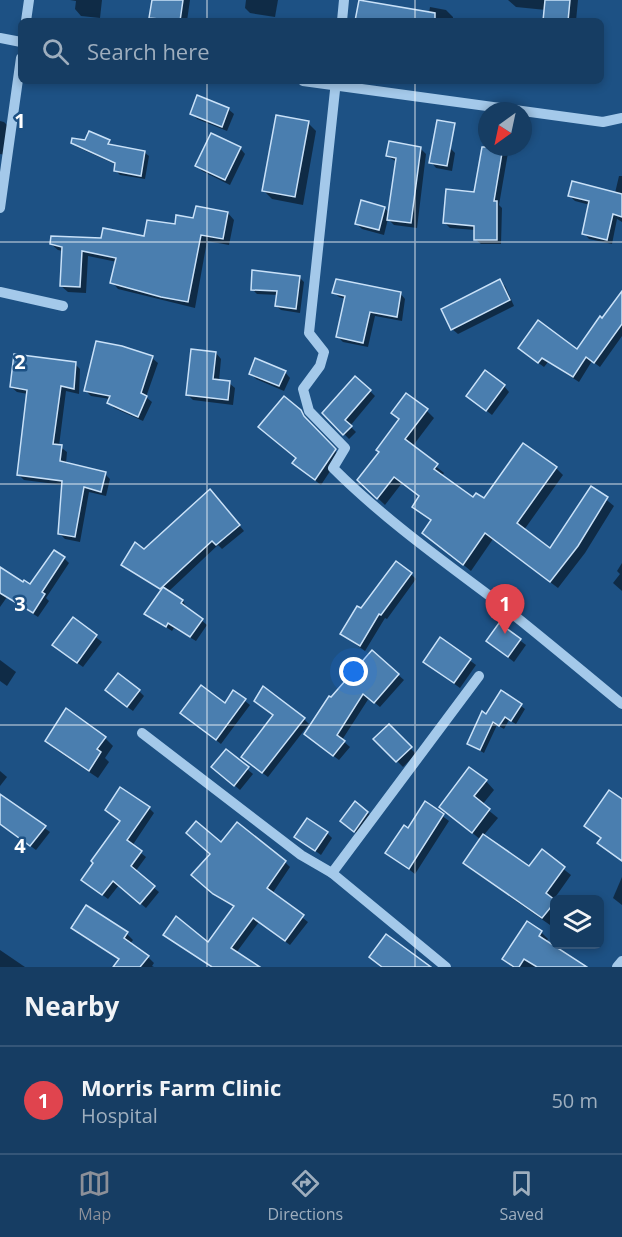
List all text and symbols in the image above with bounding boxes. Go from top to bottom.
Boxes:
search box [18,18,604,84]
icon: search [39,35,72,68]
text: Search here [87,36,210,66]
north arrow [478,102,532,156]
text: 1 [14,107,26,134]
text: 2 [14,348,26,375]
pin: 1 [486,584,524,634]
text: 3 [14,590,26,617]
your location [339,657,368,686]
text: 4 [14,832,26,859]
map controls [550,895,604,949]
button: layers [550,895,604,949]
text: Nearby [24,988,119,1024]
text: Morris Farm Clinic [81,1072,281,1102]
text: 1 [38,1087,49,1114]
text: 50 m [551,1087,598,1114]
text: Hospital [81,1102,158,1129]
tab: Map [78,1167,111,1225]
tab: Directions [268,1167,343,1225]
tab: Saved [499,1167,544,1225]

